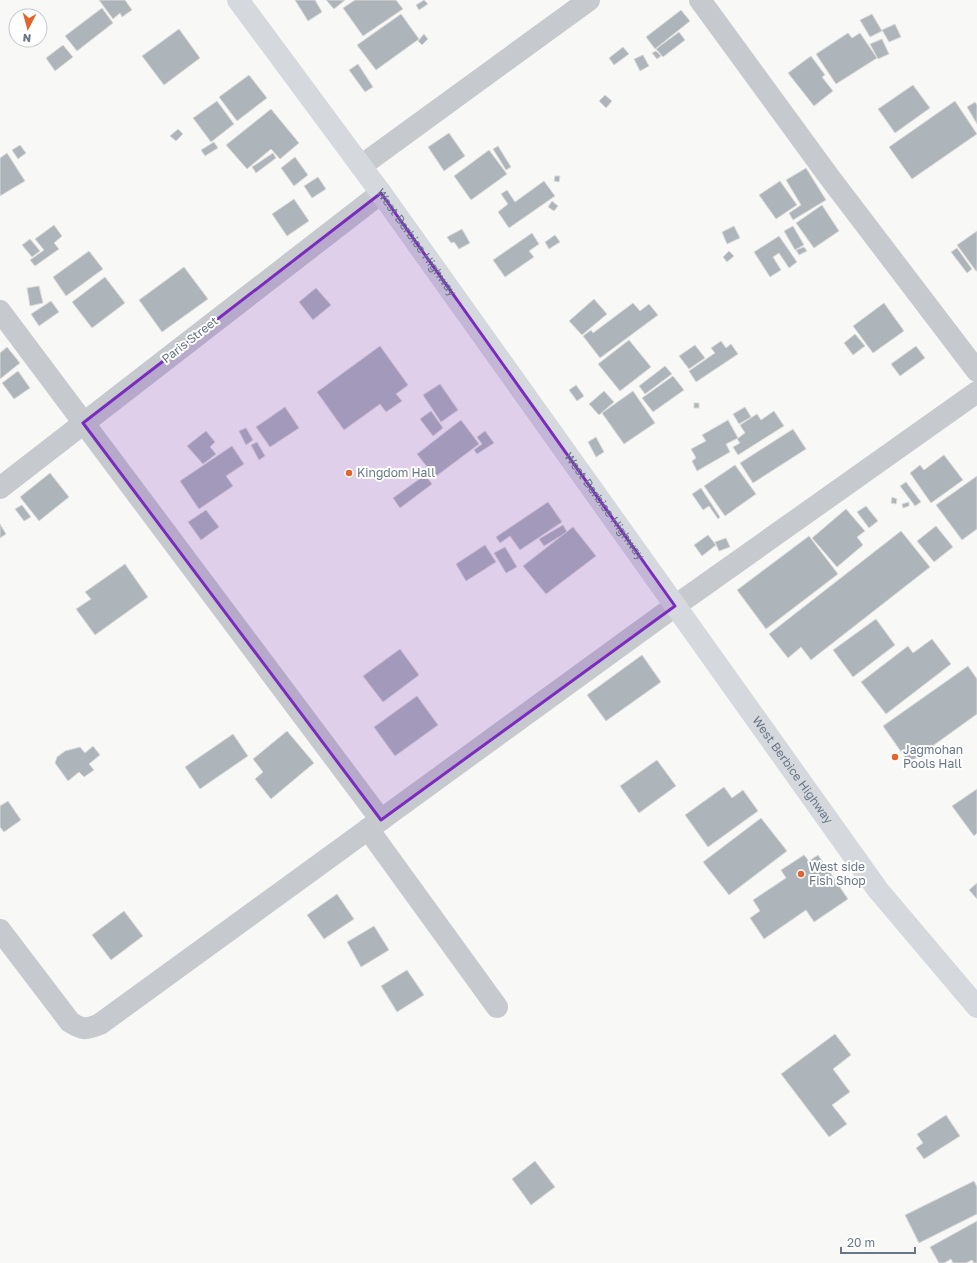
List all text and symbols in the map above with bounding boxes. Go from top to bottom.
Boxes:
north arrow [8,8,48,48]
text: N [22,32,32,45]
street label: West Berbice Highway [373,185,460,299]
street label: Paris Street [159,313,221,366]
street label: West Berbice Highway [561,449,648,563]
place label: Kingdom Hall [357,465,435,480]
marker: Kingdom Hall [344,468,354,478]
street label: West Berbice Highway [749,713,837,827]
place label: Jagmohan Pools Hall [903,742,963,771]
marker: Jagmohan Pools Hall [890,752,900,762]
place label: West side Fish Shop [809,859,866,888]
marker: West side Fish Shop [796,869,806,879]
scale bar [841,1229,915,1255]
text: 20 m [847,1235,875,1250]

